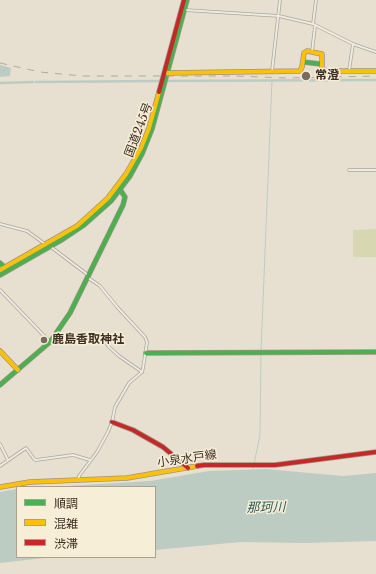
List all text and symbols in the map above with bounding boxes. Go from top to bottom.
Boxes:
place label: 常澄 [315,69,339,83]
marker: 常澄 [300,70,312,82]
street label: 国道245号 [122,101,156,159]
place label: 鹿島香取神社 [52,333,124,347]
marker: 鹿島香取神社 [39,335,49,345]
street label: 小泉水戸線 [156,448,218,470]
legend [16,486,156,558]
text: 順調 [54,496,78,511]
water label: 那珂川 [246,500,286,516]
text: 混雑 [54,516,78,531]
text: 渋滞 [54,536,78,551]

